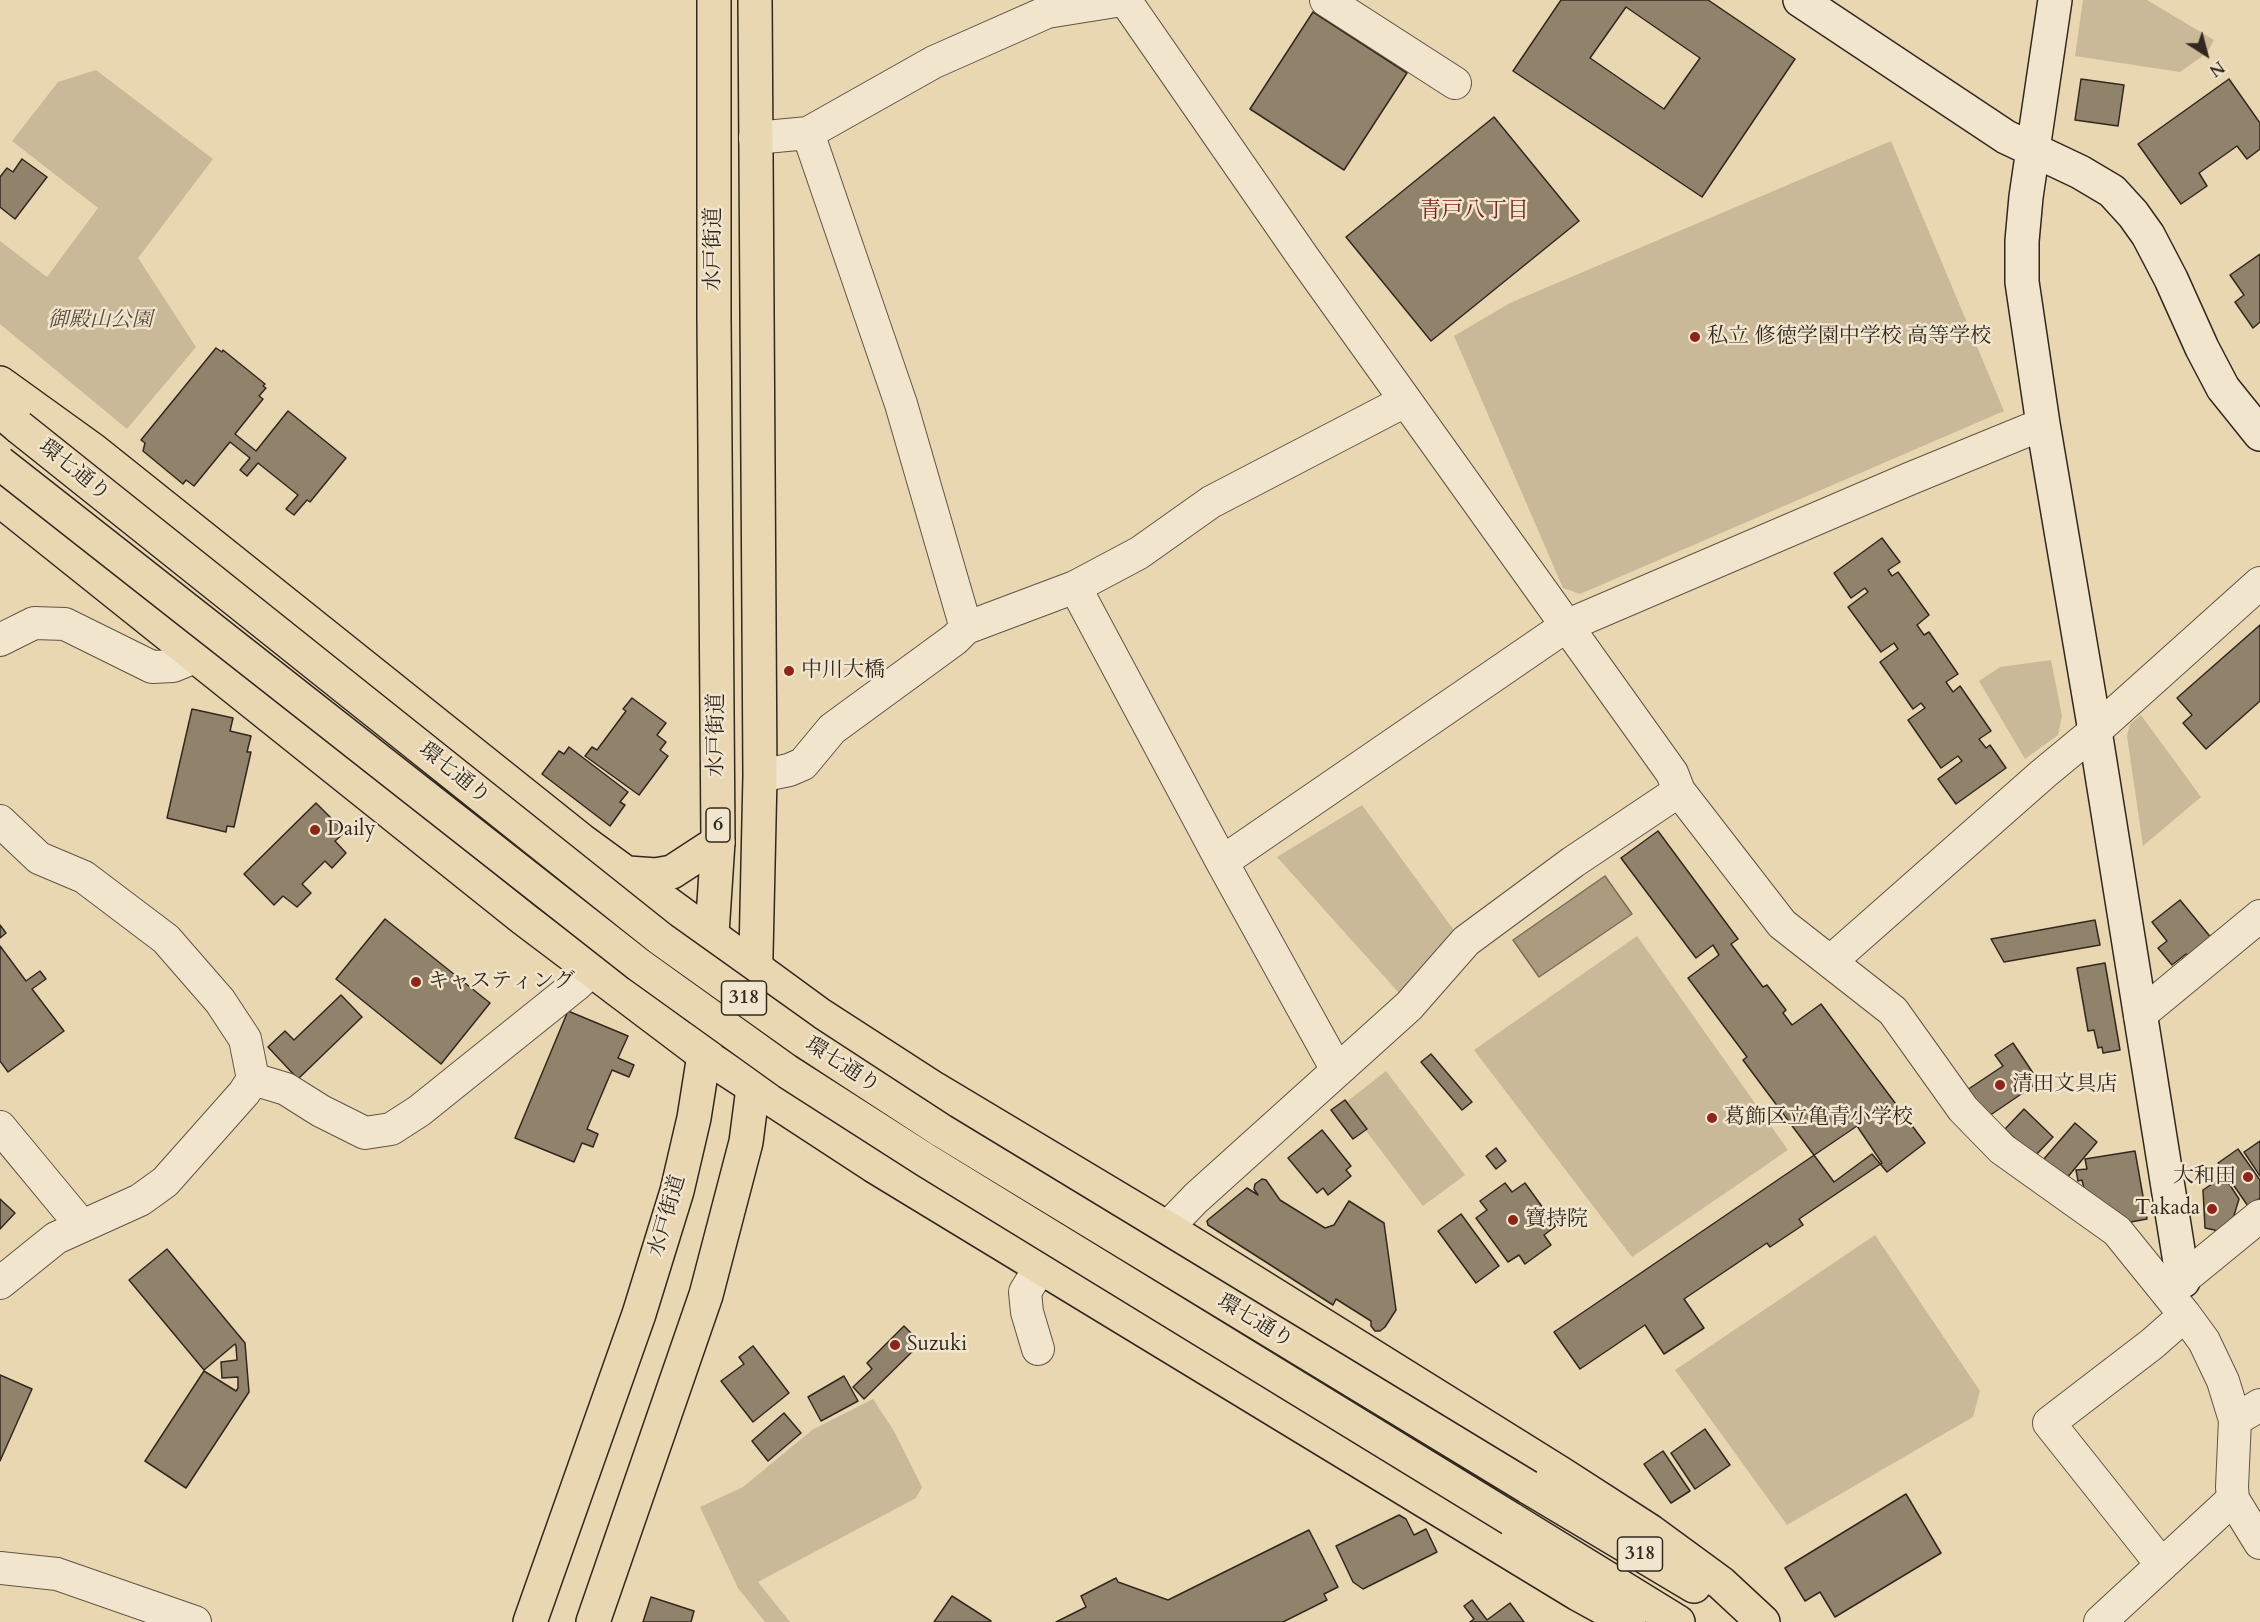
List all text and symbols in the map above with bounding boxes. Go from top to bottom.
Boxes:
north arrow [2176,24,2236,84]
text: N [2205,56,2229,82]
district label: 青戸八丁目 [1419,199,1529,225]
street label: 水戸街道 [701,207,727,291]
park label: 御殿山公園 [48,308,152,334]
place label: 私立 修徳学園中学校 高等学校 [1707,324,1991,350]
marker: 私立 修徳学園中学校 高等学校 [1688,330,1702,344]
street label: 環七通り [33,435,115,507]
place label: 中川大橋 [801,658,885,684]
marker: 中川大橋 [782,664,796,678]
street label: 水戸街道 [704,693,730,777]
street label: 環七通り [413,738,495,810]
road number: 6 [706,808,730,842]
place label: Daily [327,817,375,843]
marker: Daily [308,823,322,837]
place label: キャスティング [428,969,575,995]
marker: キャスティング [409,975,423,989]
road number: 318 [722,981,766,1015]
street label: 環七通り [800,1033,884,1099]
place label: 清田文具店 [2012,1072,2117,1098]
marker: 清田文具店 [1993,1078,2007,1092]
place label: 葛飾区立亀青小学校 [1724,1105,1913,1131]
marker: 葛飾区立亀青小学校 [1705,1111,1719,1125]
place label: 大和田 [2173,1164,2236,1190]
marker: 大和田 [2241,1170,2255,1184]
street label: 水戸街道 [644,1172,692,1260]
place label: Takada [2135,1196,2200,1222]
marker: Takada [2205,1202,2219,1216]
place label: 寶持院 [1525,1207,1588,1233]
marker: 寶持院 [1506,1213,1520,1227]
street label: 環七通り [1213,1290,1297,1354]
place label: Suzuki [907,1332,967,1358]
marker: Suzuki [888,1338,902,1352]
road number: 318 [1618,1537,1662,1571]

